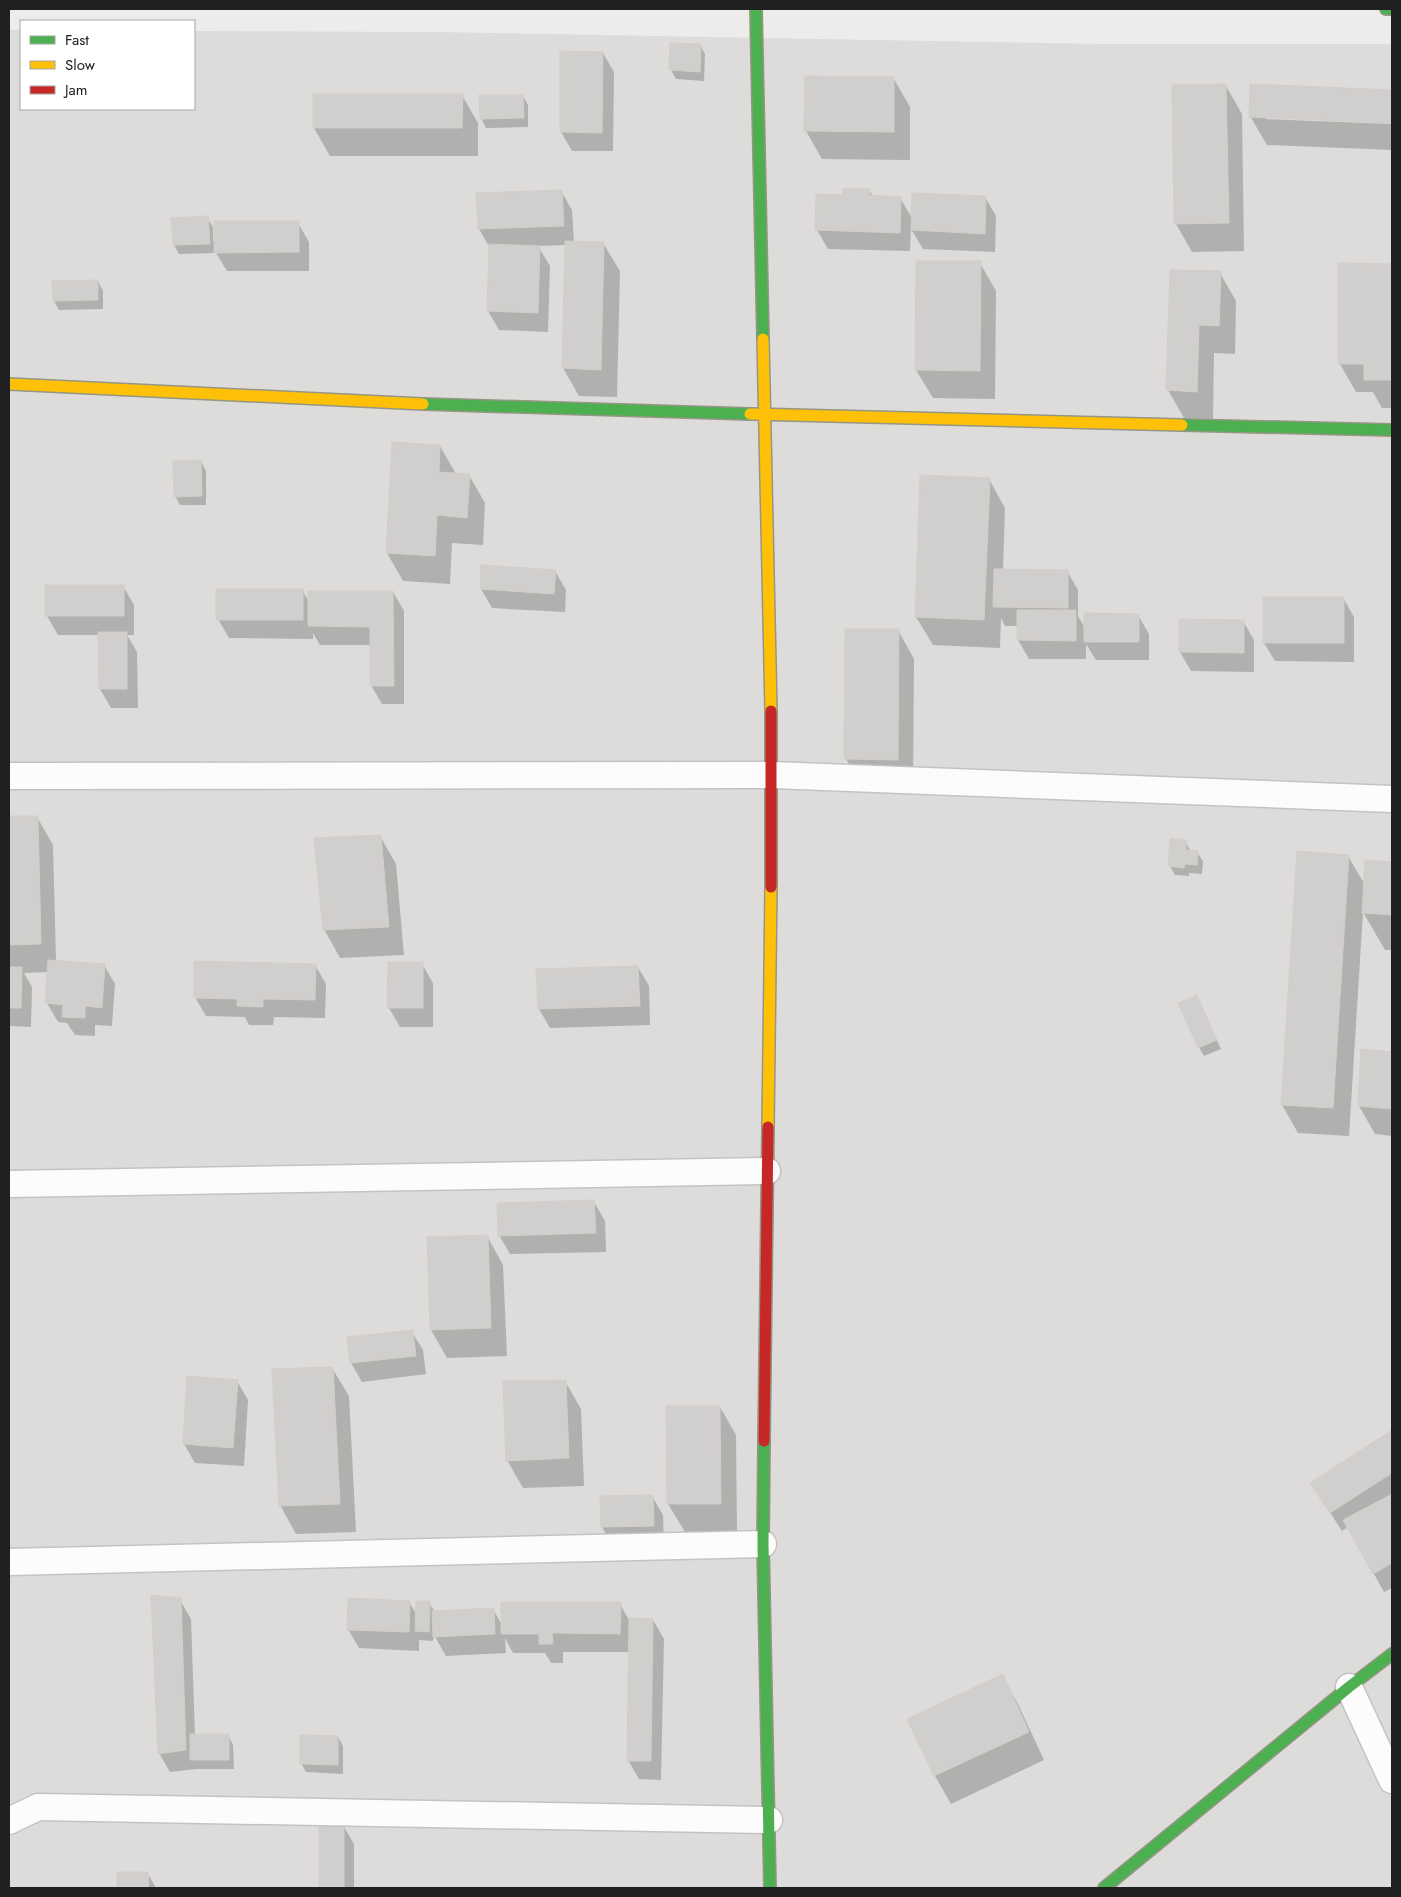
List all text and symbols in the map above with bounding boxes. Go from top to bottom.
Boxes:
legend [20,20,195,110]
text: Fast [65,29,89,51]
text: Slow [65,54,96,76]
text: Jam [63,79,88,101]

